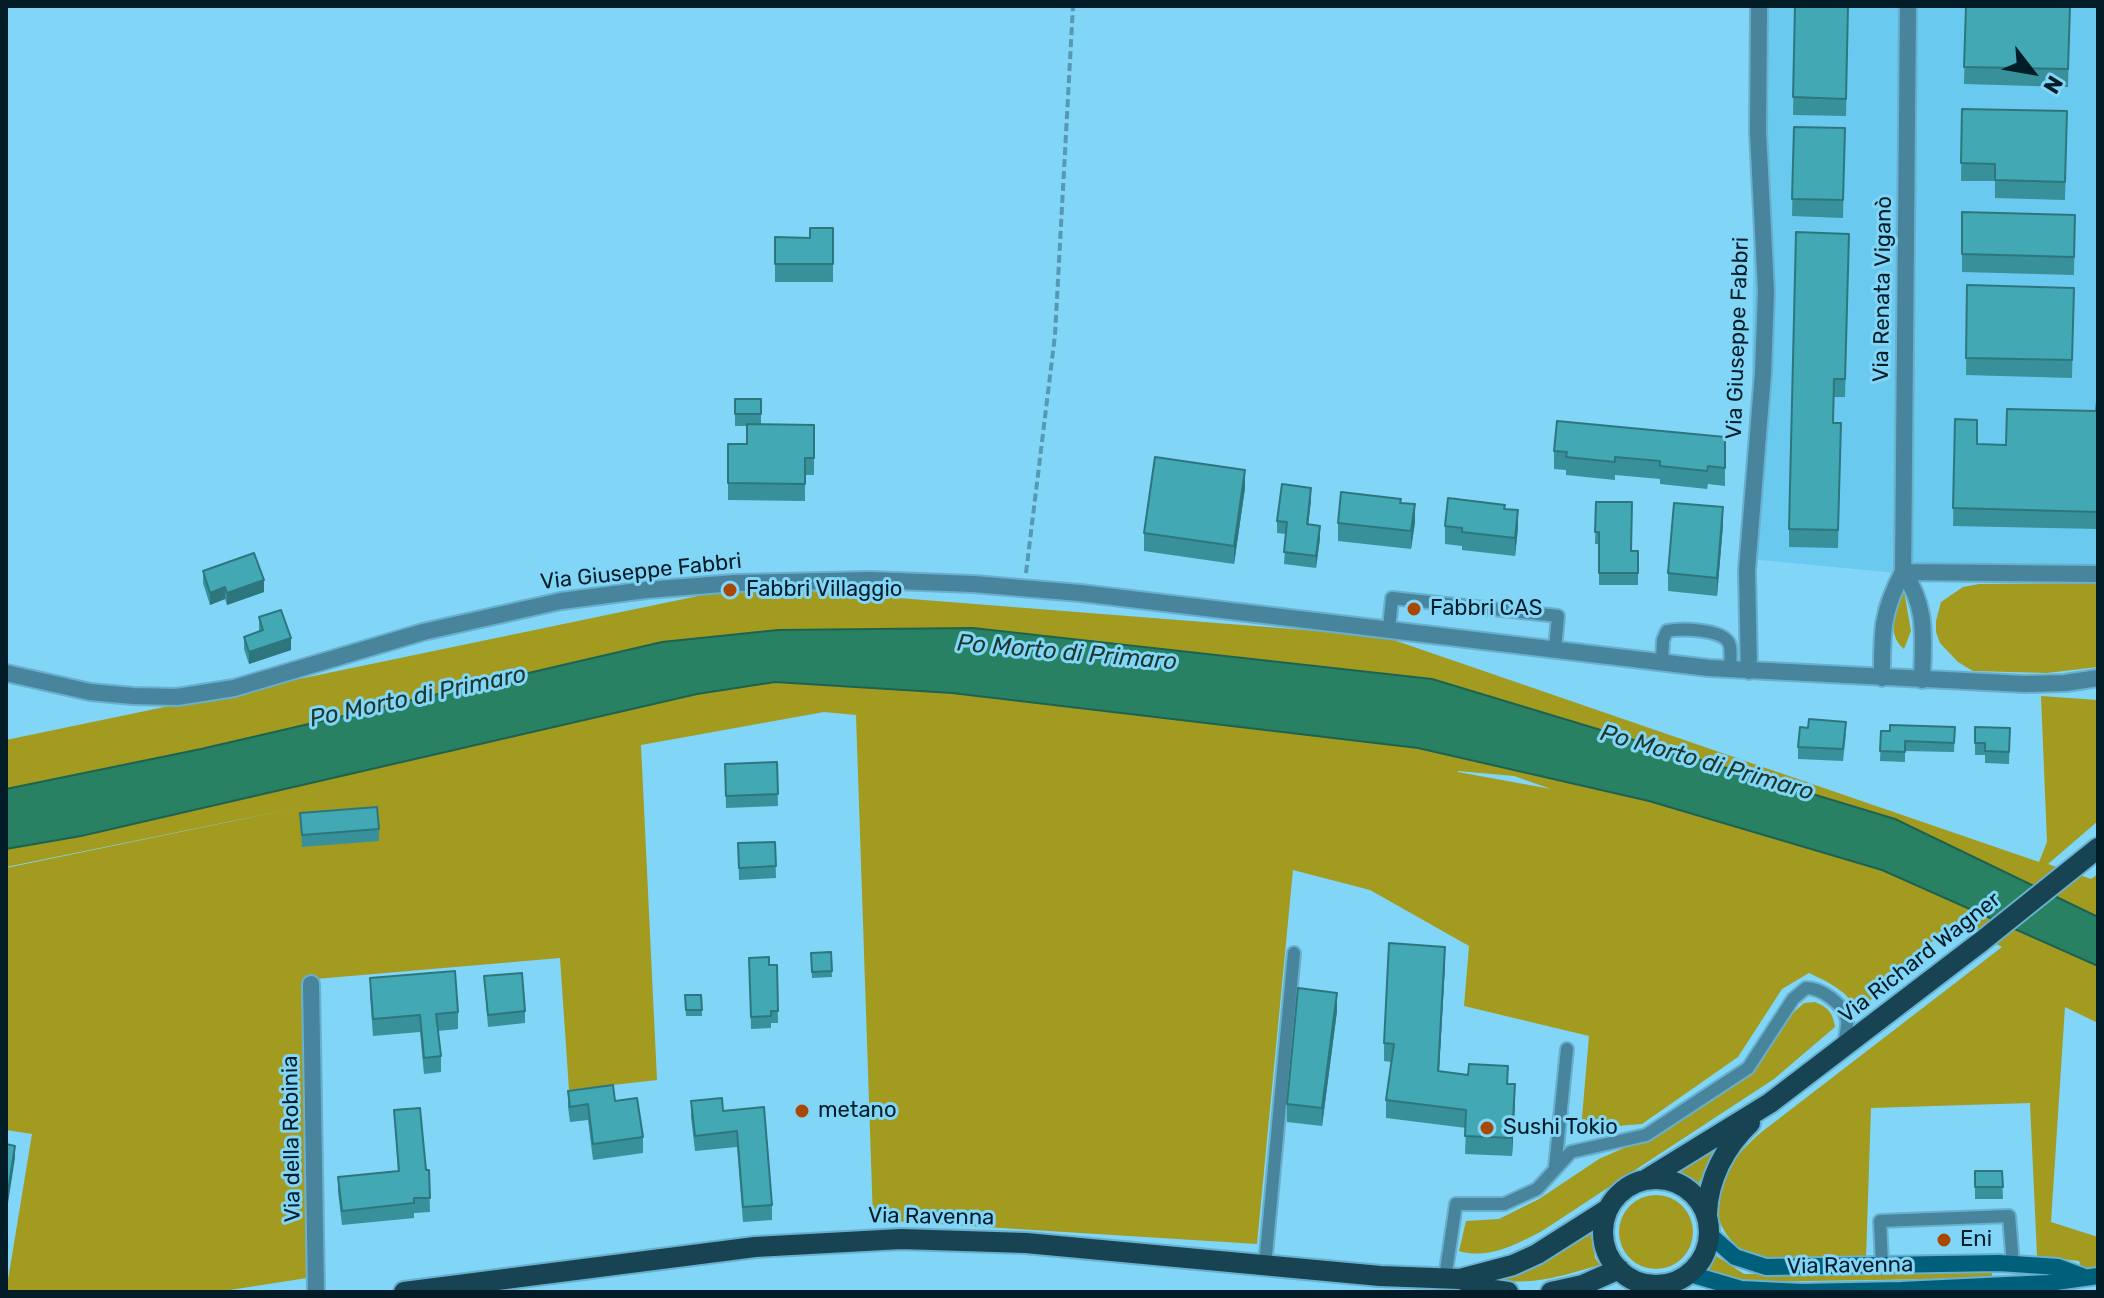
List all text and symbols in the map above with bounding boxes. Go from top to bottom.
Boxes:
north arrow [1992,32,2072,112]
text: N [2037,71,2069,98]
street label: Via Renata Viganò [1868,196,1898,382]
street label: Via Giuseppe Fabbri [1721,236,1755,440]
street label: Via Giuseppe Fabbri [539,548,743,596]
place label: Fabbri Villaggio [746,577,902,603]
marker: Fabbri Villaggio [721,581,739,599]
place label: Fabbri CAS [1430,596,1542,622]
marker: Fabbri CAS [1405,600,1423,618]
water label: Po Morto di Primaro [956,629,1178,677]
water label: Po Morto di Primaro [307,660,529,734]
water label: Po Morto di Primaro [1597,719,1817,807]
street label: Via Richard Wagner [1834,887,2006,1029]
street label: Via della Robinia [277,1055,307,1223]
place label: metano [818,1098,897,1124]
marker: metano [793,1102,811,1120]
place label: Sushi Tokio [1503,1115,1618,1141]
marker: Sushi Tokio [1478,1119,1496,1137]
street label: Via Ravenna [868,1203,994,1231]
place label: Eni [1960,1227,1992,1253]
marker: Eni [1935,1231,1953,1249]
street label: Via Ravenna [1787,1252,1913,1280]

